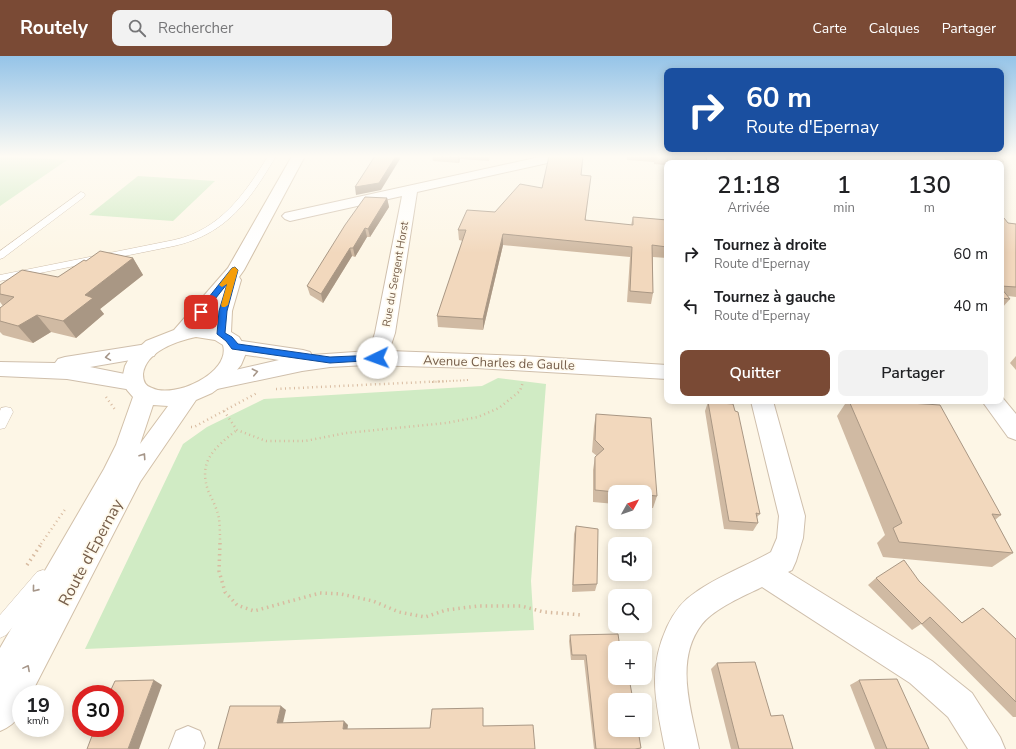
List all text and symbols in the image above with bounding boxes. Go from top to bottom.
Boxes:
search box [112,10,392,46]
text: Routely [20,15,88,41]
icon: search [126,17,148,39]
text: Rechercher [158,18,233,38]
text: Carte [813,19,847,38]
text: Calques [869,19,920,38]
text: Partager [942,19,996,38]
text: 60 m [746,79,812,117]
icon: right [680,84,732,136]
text: Route d'Epernay [746,115,879,139]
text: 21:18 [717,169,780,201]
text: 1 [837,169,851,201]
text: 130 [908,169,951,201]
text: Arrivée [728,199,770,217]
text: min [833,199,855,217]
text: m [924,199,935,217]
street label: Rue du Sergent Horst [379,220,412,328]
text: Tournez à droite [714,235,827,255]
icon: right [680,243,702,265]
text: 60 m [953,244,988,264]
text: Route d'Epernay [714,255,810,273]
text: Tournez à gauche [714,287,836,307]
pin [184,295,218,329]
icon: left [680,295,702,317]
text: 40 m [953,296,988,316]
icon: arrive [190,301,212,323]
text: Route d'Epernay [714,307,810,325]
position arrow [356,337,398,379]
button: Quitter [680,350,830,396]
button: Partager [838,350,988,396]
street label: Avenue Charles de Gaulle [423,351,575,375]
one-way arrow [105,352,111,361]
one-way arrow [251,369,258,377]
one-way arrow [138,454,145,461]
north arrow [608,485,652,529]
map controls [608,485,652,737]
street label: Route d'Epernay [53,495,129,610]
button: sound [608,537,652,581]
one-way arrow [33,584,40,591]
button: search [608,589,652,633]
button: + [608,641,652,685]
one-way arrow [22,665,29,673]
speed limit sign: 30 [72,685,124,737]
text: 19 [26,692,50,719]
button: − [608,693,652,737]
text: km/h [27,714,49,728]

